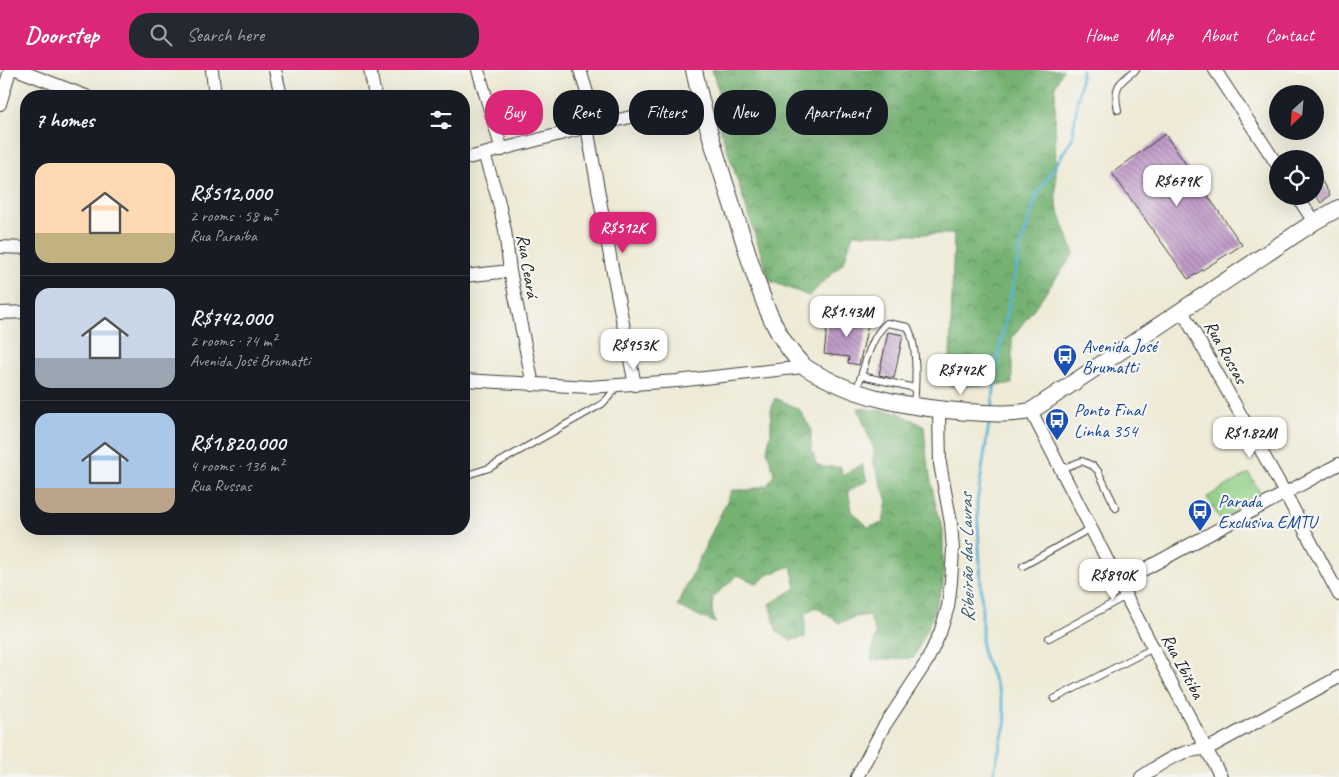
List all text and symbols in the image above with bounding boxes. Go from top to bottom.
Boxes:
search box [129,13,479,58]
text: Doorstep [25,20,99,50]
icon: search [147,21,175,49]
text: Search here [187,23,264,47]
text: Home [1085,24,1118,46]
text: Map [1146,24,1173,46]
text: About [1201,24,1237,46]
text: Contact [1265,24,1314,46]
north arrow [1269,85,1324,140]
map controls [1269,85,1324,205]
chip: Buy [485,90,543,135]
chip: Rent [553,90,619,135]
chip: Filters [629,90,704,135]
chip: New [714,90,776,135]
chip: Apartment [786,90,888,135]
icon: filters [427,106,455,134]
text: 7 homes [35,107,94,133]
button: locate [1269,150,1324,205]
pin: R$679K [1136,164,1218,207]
text: R$679K [1154,171,1200,191]
text: R$512,000 [190,180,271,206]
icon: home [75,183,135,243]
text: 2 rooms · 58 m² [190,206,276,226]
pin: R$512K [582,212,664,254]
text: R$512K [600,218,646,238]
text: Rua Paraíba [190,226,257,246]
street label: Rua Ceará [512,233,544,301]
pin: R$1.43M [801,296,893,338]
text: R$1.43M [821,302,873,322]
text: R$742,000 [190,305,272,331]
icon: home [75,308,135,368]
street label: Rua Russas [1200,316,1253,389]
pin: R$953K [593,328,675,371]
text: 2 rooms · 74 m² [190,331,276,351]
text: R$953K [611,335,657,355]
place label: Avenida José Brumatti [1082,335,1160,378]
bus stop icon: Avenida José Brumatti [1052,343,1078,377]
text: Avenida José Brumatti [190,351,310,371]
pin: R$742K [920,354,1002,396]
text: R$742K [938,360,984,380]
place label: Ponto Final Linha 354 [1074,399,1147,442]
bus stop icon: Ponto Final Linha 354 [1044,407,1070,441]
pin: R$1.82M [1204,416,1296,459]
text: R$1.82M [1224,423,1276,443]
text: R$1,820,000 [190,430,285,456]
icon: home [75,433,135,493]
text: 4 rooms · 136 m² [190,456,284,476]
text: Rua Russas [190,476,252,496]
water label: Ribeirão das Lavras [954,490,980,622]
place label: Parada Exclusiva EMTU [1218,490,1320,533]
bus stop icon: Parada Exclusiva EMTU [1187,498,1213,532]
pin: R$890K [1072,558,1154,601]
text: R$890K [1090,565,1136,585]
street label: Rua Ibitiba [1157,630,1210,704]

